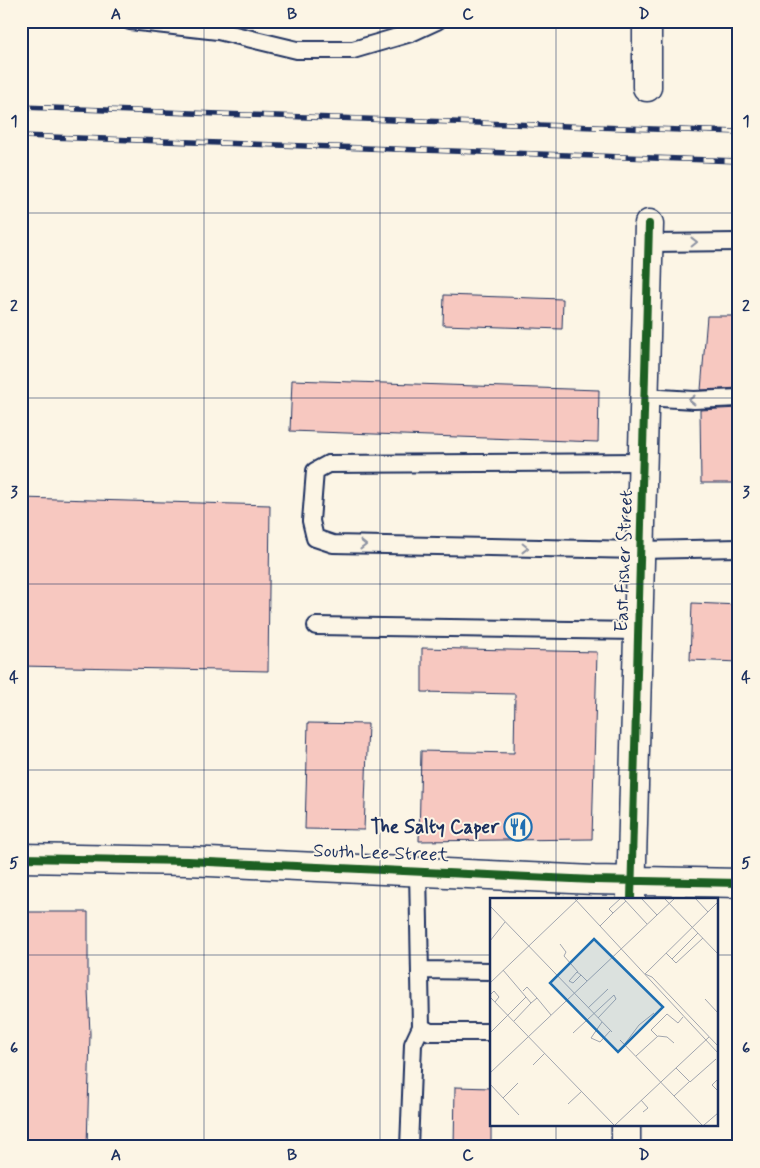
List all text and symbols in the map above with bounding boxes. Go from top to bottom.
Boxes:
text: A [111,4,121,25]
text: B [287,4,297,25]
text: C [462,4,474,25]
text: D [638,4,650,25]
text: 1 [10,111,18,132]
text: 1 [742,111,750,132]
one-way arrow [690,237,698,247]
text: 2 [10,296,18,317]
text: 2 [742,296,750,317]
one-way arrow [687,395,695,405]
text: 3 [10,482,18,503]
text: 3 [742,482,750,503]
street label: East Fisher Street [609,489,639,633]
one-way arrow [360,540,367,550]
one-way arrow [522,543,529,553]
text: 4 [9,667,19,688]
text: 4 [741,667,751,688]
restaurant icon: The Salty Caper [503,812,533,842]
place label: The Salty Caper [370,815,500,840]
street label: South Lee Street [313,838,449,868]
text: 5 [9,853,19,874]
text: 5 [741,853,751,874]
inset map [490,898,718,1126]
text: 6 [10,1038,18,1059]
text: 6 [742,1038,750,1059]
text: A [111,1145,121,1166]
text: B [287,1145,297,1166]
text: C [462,1145,474,1166]
text: D [638,1145,650,1166]

